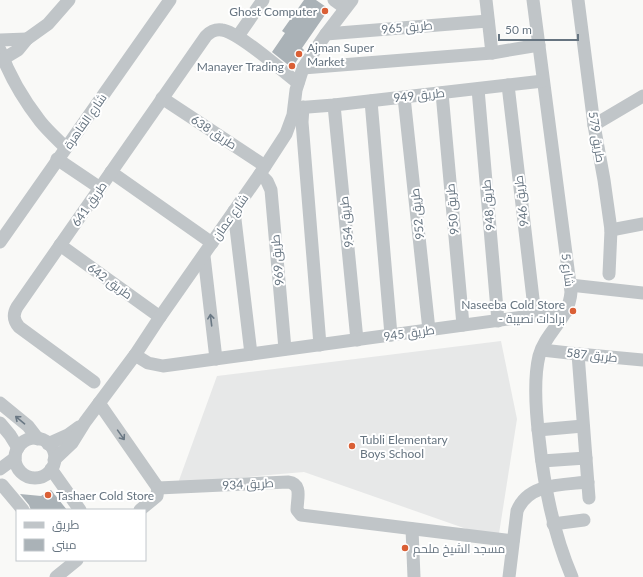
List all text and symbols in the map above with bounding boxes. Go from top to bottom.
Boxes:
place label: Ghost Computer [229,4,318,19]
marker: Ghost Computer [320,6,330,16]
scale bar [499,16,578,42]
street label: طريق 965 [381,17,433,37]
text: 50 m [505,22,532,37]
place label: Ajman Super Market [307,40,375,69]
marker: Ajman Super Market [294,49,304,59]
place label: Manayer Trading [197,59,284,74]
marker: Manayer Trading [287,61,297,71]
street label: طريق 949 [393,85,445,105]
street label: شارع القاهرة [60,90,110,152]
street label: طريق 579 [586,110,608,164]
street label: طريق 638 [188,112,240,152]
street label: طريق 946 [510,175,532,227]
street label: طريق 641 [68,179,110,229]
street label: طريق 948 [478,179,498,231]
street label: طريق 950 [442,183,462,235]
street label: طريق 952 [407,188,427,240]
street label: شارع عمان [209,191,252,244]
street label: طريق 954 [336,196,356,248]
street label: طريق 969 [267,234,287,286]
street label: شارع 5 [558,253,577,288]
street label: طريق 642 [85,260,135,302]
place label: Naseeba Cold Store - برادات نصيبة [461,297,565,326]
marker: Naseeba Cold Store - برادات نصيبة [568,306,578,316]
one-way arrow [208,314,215,327]
street label: طريق 945 [383,322,436,344]
street label: طريق 587 [566,345,618,365]
one-way arrow [15,415,26,424]
one-way arrow [117,429,125,440]
place label: Tubli Elementary Boys School [360,432,449,461]
marker: Tubli Elementary Boys School [347,441,357,451]
street label: طريق 934 [222,475,274,493]
place label: Tashaer Cold Store [56,488,154,503]
marker: Tashaer Cold Store [43,490,53,500]
legend [16,509,146,561]
text: طريق [52,517,80,532]
text: مبنى [52,537,77,552]
place label: مسجد الشيخ ملحم [413,541,505,557]
marker: مسجد الشيخ ملحم [400,543,410,553]

